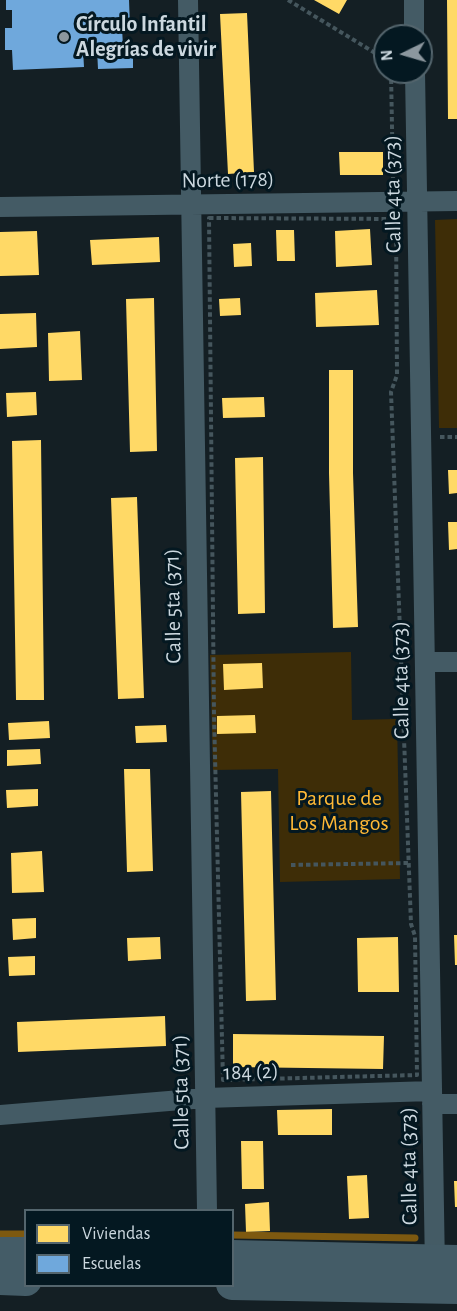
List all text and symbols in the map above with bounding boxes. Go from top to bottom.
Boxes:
place label: Círculo Infantil Alegrías de vivir [76,11,216,62]
north arrow [373,24,433,84]
marker: Círculo Infantil Alegrías de vivir [57,30,71,44]
text: N [379,49,396,62]
street label: Calle 4ta (373) [379,135,407,253]
street label: Norte (178) [181,166,275,194]
street label: Calle 5ta (371) [159,548,187,664]
street label: Calle 4ta (373) [387,621,415,739]
park label: Parque de Los Mangos [289,785,389,836]
street label: Calle 5ta (371) [167,1034,195,1150]
street label: 184 (2) [223,1058,279,1086]
street label: Calle 4ta (373) [395,1107,423,1225]
legend [24,1209,234,1287]
text: Viviendas [82,1225,150,1243]
text: Escuelas [82,1255,141,1273]

